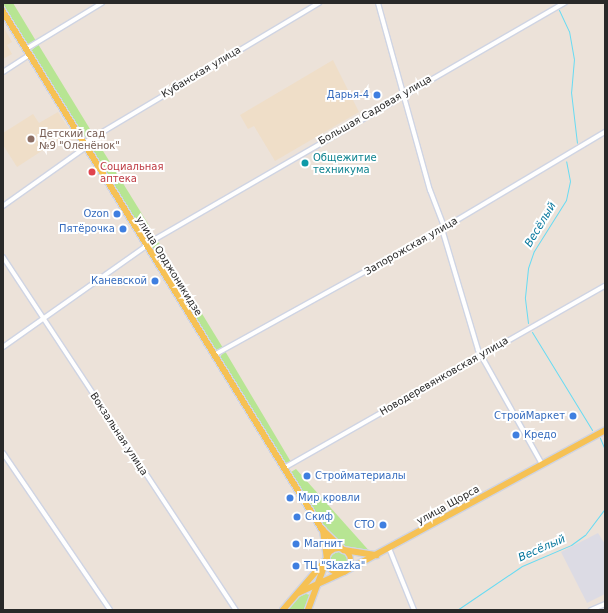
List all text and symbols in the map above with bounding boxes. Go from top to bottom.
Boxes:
street label: Кубанская улица [159,44,243,100]
street label: Большая Садовая улица [316,73,434,147]
place label: Дарья-4 [327,89,369,101]
marker: Дарья-4 [372,90,382,100]
place label: Детский сад №9 "Оленёнок" [39,127,120,150]
marker: Детский сад №9 "Оленёнок" [26,134,36,144]
place label: Общежитие техникума [313,151,377,174]
marker: Общежитие техникума [300,158,310,168]
place label: Социальная аптека [100,160,164,184]
marker: Социальная аптека [87,167,97,177]
water label: Весёлый [522,200,560,250]
place label: Ozon [83,208,109,220]
marker: Ozon [112,209,122,219]
street label: улица Орджоникидзе [133,214,205,318]
street label: Запорожская улица [362,214,460,278]
place label: Пятёрочка [59,223,115,235]
marker: Пятёрочка [118,224,128,234]
place label: Каневской [91,275,147,287]
marker: Каневской [150,276,160,286]
street label: Новодеревянковская улица [378,334,510,418]
street label: Вокзальная улица [88,390,150,478]
place label: СтройМаркет [494,410,565,422]
marker: СтройМаркет [568,411,578,421]
place label: Кредо [524,429,557,441]
marker: Кредо [511,430,521,440]
place label: Стройматериалы [315,470,406,482]
marker: Стройматериалы [302,471,312,481]
street label: улица Щорса [415,483,481,527]
place label: Мир кровли [298,492,360,504]
marker: Мир кровли [285,493,295,503]
place label: Скиф [305,511,333,523]
marker: Скиф [292,512,302,522]
place label: СТО [354,519,375,531]
marker: СТО [378,520,388,530]
water label: Весёлый [516,533,568,565]
place label: Магнит [304,538,343,550]
marker: Магнит [291,539,301,549]
place label: ТЦ "Skazka" [304,560,365,572]
marker: ТЦ "Skazka" [291,561,301,571]

